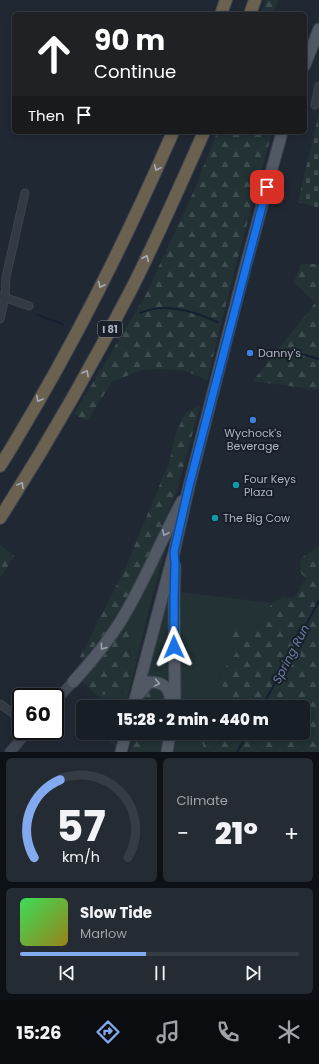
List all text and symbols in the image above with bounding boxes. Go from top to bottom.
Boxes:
text: 90 m [94,21,165,60]
icon: ahead [28,28,80,80]
text: Continue [94,59,176,84]
icon: arrive [73,104,95,126]
text: Then [28,105,65,126]
one-way arrow [154,164,162,171]
pin [250,170,284,204]
icon: arrive [256,176,278,198]
one-way arrow [141,254,149,262]
one-way arrow [98,281,106,288]
road number: I 81 [98,321,122,337]
place label: Danny's [258,345,301,361]
marker: Danny's [245,348,255,358]
one-way arrow [82,370,89,377]
one-way arrow [37,395,44,402]
marker: Wychock's Beverage [248,415,258,425]
place label: Wychock's Beverage [224,425,282,454]
place label: Four Keys Plaza [244,471,296,500]
marker: Four Keys Plaza [231,480,241,490]
one-way arrow [16,482,23,489]
place label: The Big Cow [223,510,290,526]
marker: The Big Cow [210,513,220,523]
one-way arrow [162,529,170,537]
water label: Spring Run [268,621,313,686]
position arrow [153,626,195,668]
one-way arrow [100,642,107,649]
one-way arrow [154,678,161,687]
speed limit sign: 60 [12,688,64,740]
text: 15:28 · 2 min · 440 m [117,709,269,730]
text: Climate [177,791,228,810]
text: 57 [57,797,106,856]
text: 21° [215,812,258,855]
text: − [177,818,189,849]
text: + [284,818,299,849]
text: km/h [62,847,100,867]
text: Slow Tide [80,902,152,923]
text: Marlow [80,924,127,943]
icon: previous [56,962,78,984]
icon: pause [149,962,171,984]
icon: next [242,962,264,984]
icon: directions [94,1018,122,1046]
icon: music [154,1018,182,1046]
icon: phone [214,1018,242,1046]
icon: climate [275,1018,303,1046]
text: 15:26 [16,1020,61,1045]

